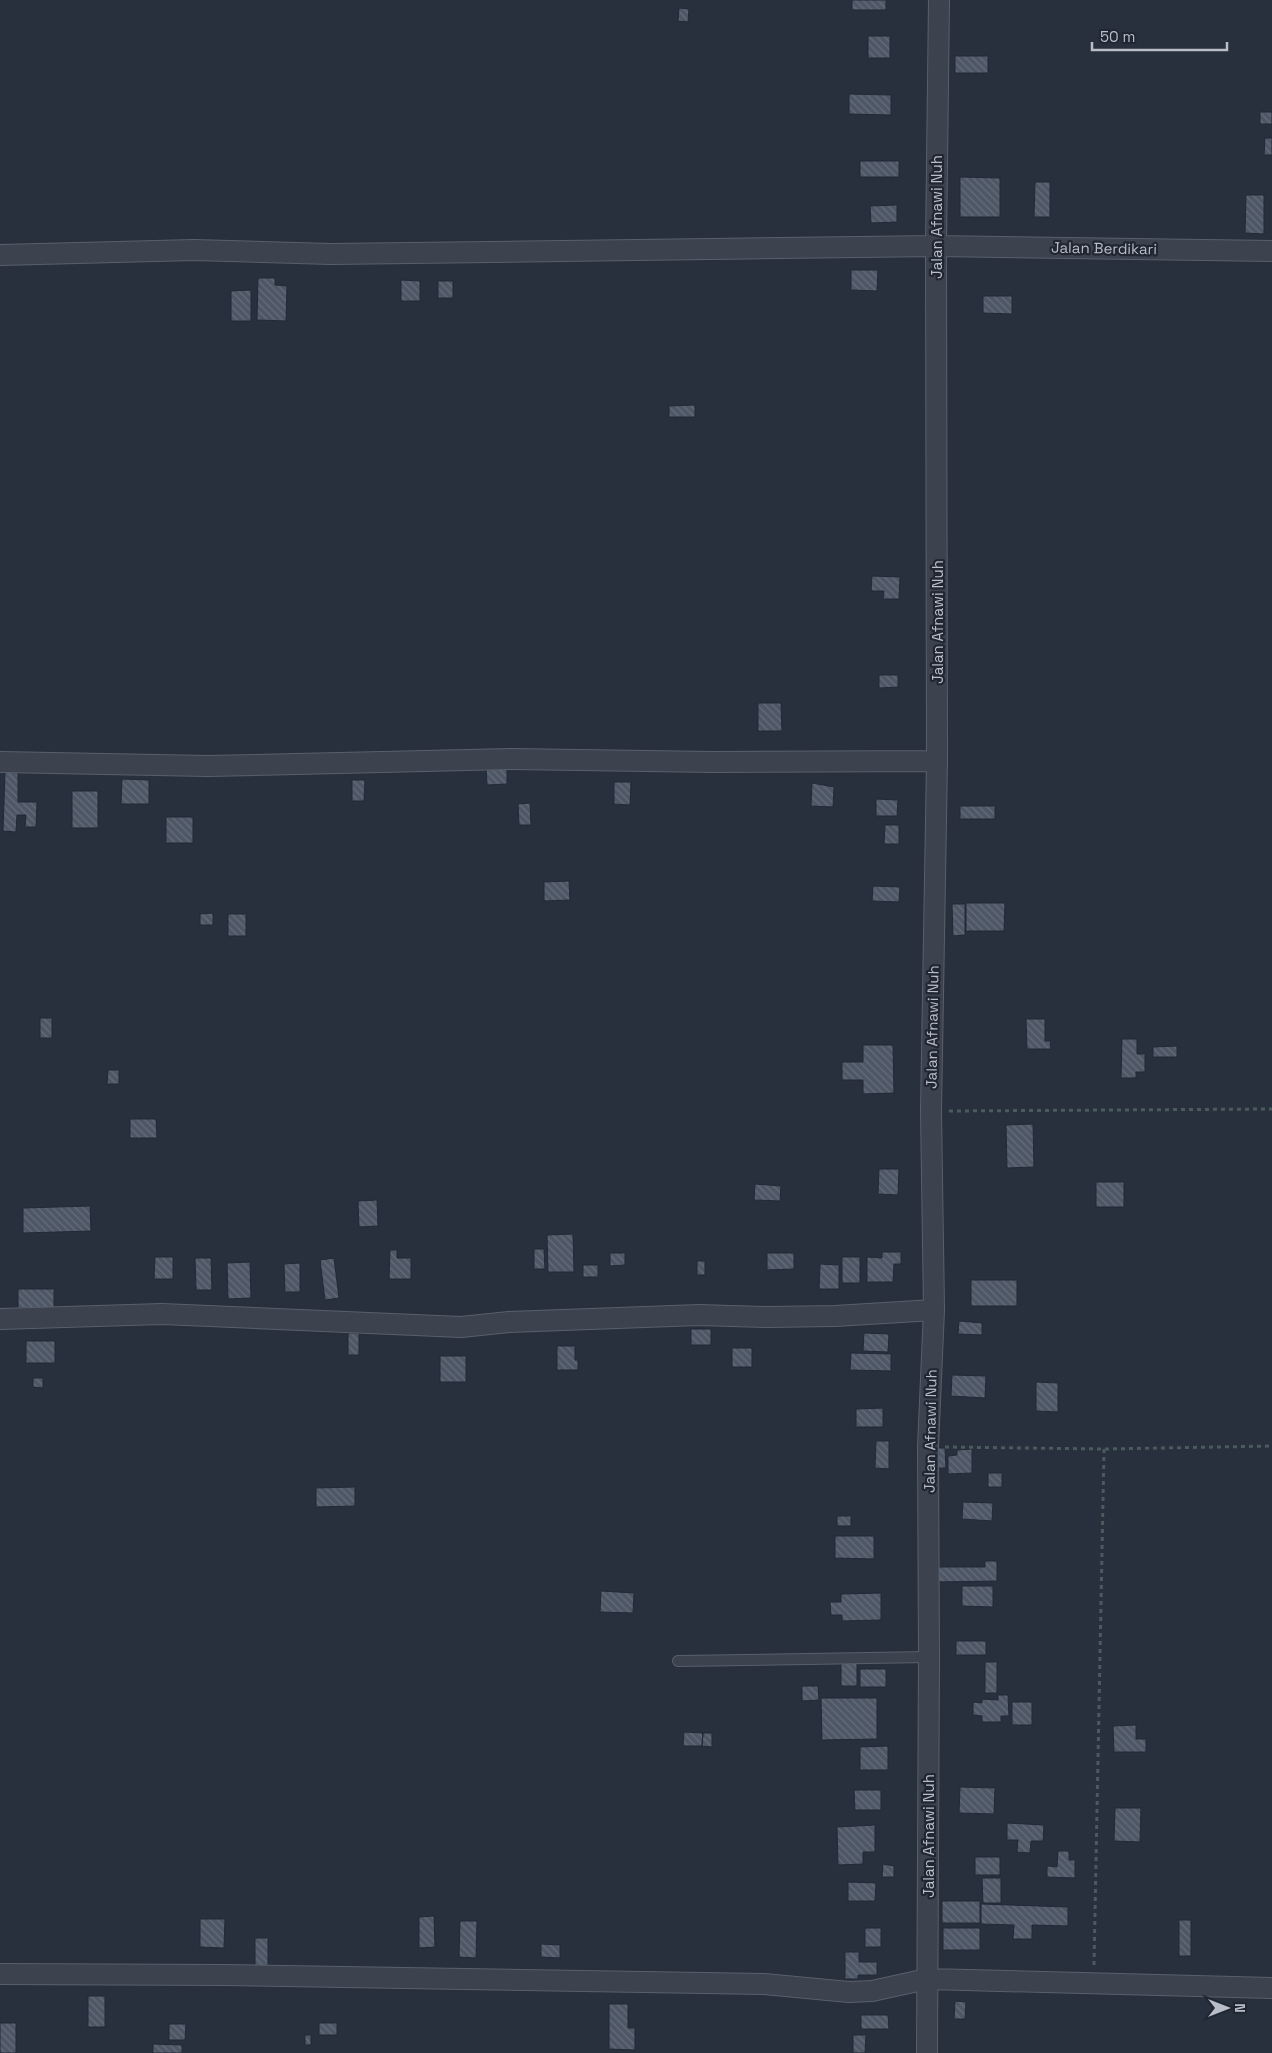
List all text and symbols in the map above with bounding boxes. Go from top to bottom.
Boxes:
scale bar [1092,20,1227,52]
text: 50 m [1100,27,1135,46]
street label: Jalan Afnawi Nuh [927,155,946,279]
street label: Jalan Berdikari [1051,238,1157,258]
street label: Jalan Afnawi Nuh [928,560,947,684]
street label: Jalan Afnawi Nuh [921,965,943,1089]
street label: Jalan Afnawi Nuh [919,1369,941,1493]
street label: Jalan Afnawi Nuh [919,1774,938,1898]
north arrow [1202,1983,1252,2033]
text: N [1231,2003,1249,2013]

